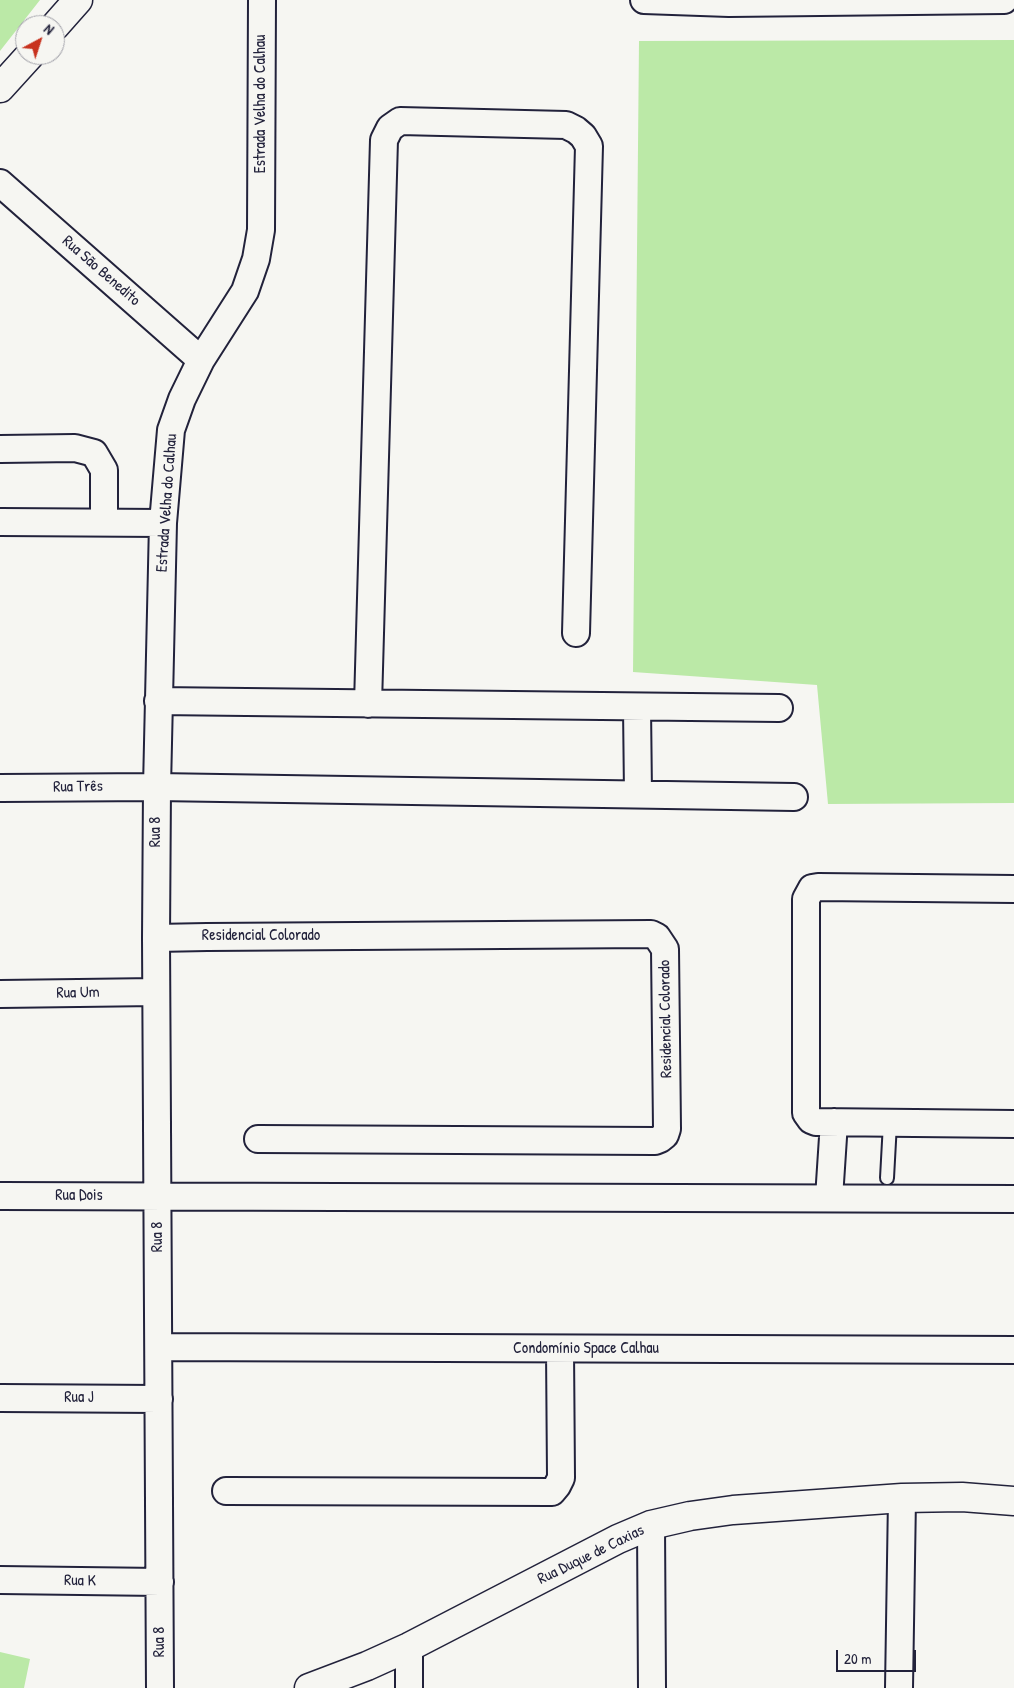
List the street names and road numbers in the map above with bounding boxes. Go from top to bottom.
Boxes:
street label: Estrada Velha do Calhau [251,35,271,173]
street label: Rua São Benedito [58,232,144,310]
street label: Estrada Velha do Calhau [153,433,181,573]
street label: Rua Três [53,777,103,797]
street label: Rua 8 [146,817,166,847]
street label: Residencial Colorado [202,926,320,946]
street label: Residencial Colorado [655,960,677,1078]
street label: Rua Um [56,983,100,1003]
street label: Rua Dois [55,1186,103,1206]
street label: Rua 8 [148,1222,168,1252]
street label: Condomínio Space Calhau [513,1339,659,1359]
street label: Rua J [64,1388,94,1408]
street label: Rua Duque de Caxias [535,1521,647,1589]
street label: Rua K [64,1571,96,1591]
street label: Rua 8 [150,1627,170,1657]

